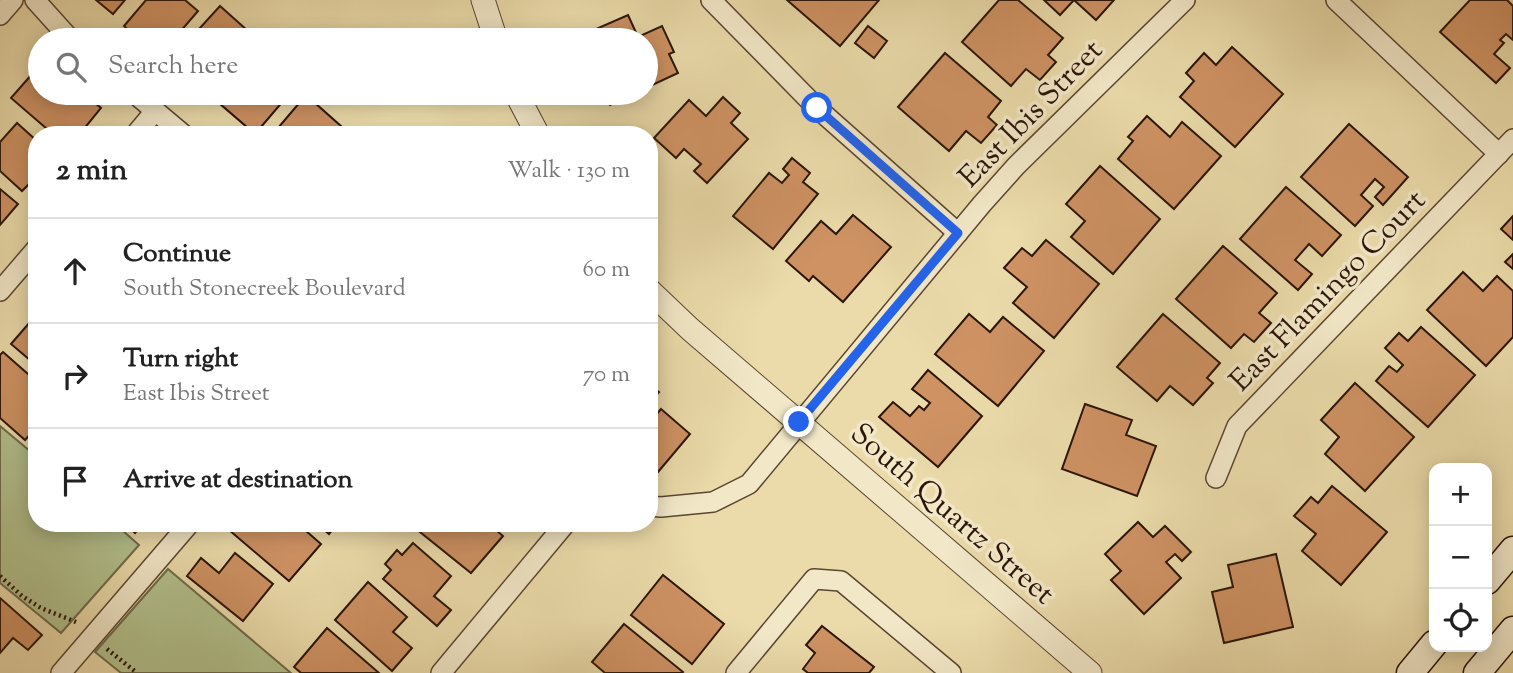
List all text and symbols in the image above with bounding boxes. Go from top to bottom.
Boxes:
search box [28,28,658,105]
street label: East Ibis Street [950,31,1114,198]
icon: search [52,48,90,86]
text: Search here [108,48,238,85]
route start [801,92,832,123]
text: 2 min [56,150,128,193]
text: Walk · 130 m [507,155,630,188]
street label: East Flamingo Court [1221,181,1437,402]
text: Continue [123,236,231,273]
icon: ahead [56,252,94,290]
text: 60 m [582,254,630,287]
text: South Stonecreek Boulevard [123,273,406,306]
text: Turn right [123,341,238,378]
icon: right [56,357,94,395]
text: 70 m [583,359,630,392]
text: East Ibis Street [123,378,270,411]
route end [783,406,814,437]
street label: South Quartz Street [840,414,1063,616]
icon: arrive [56,462,94,500]
text: Arrive at destination [123,462,353,499]
map controls [1429,463,1492,652]
button: + [1429,463,1492,526]
button: − [1429,526,1492,589]
button: locate [1429,589,1492,652]

